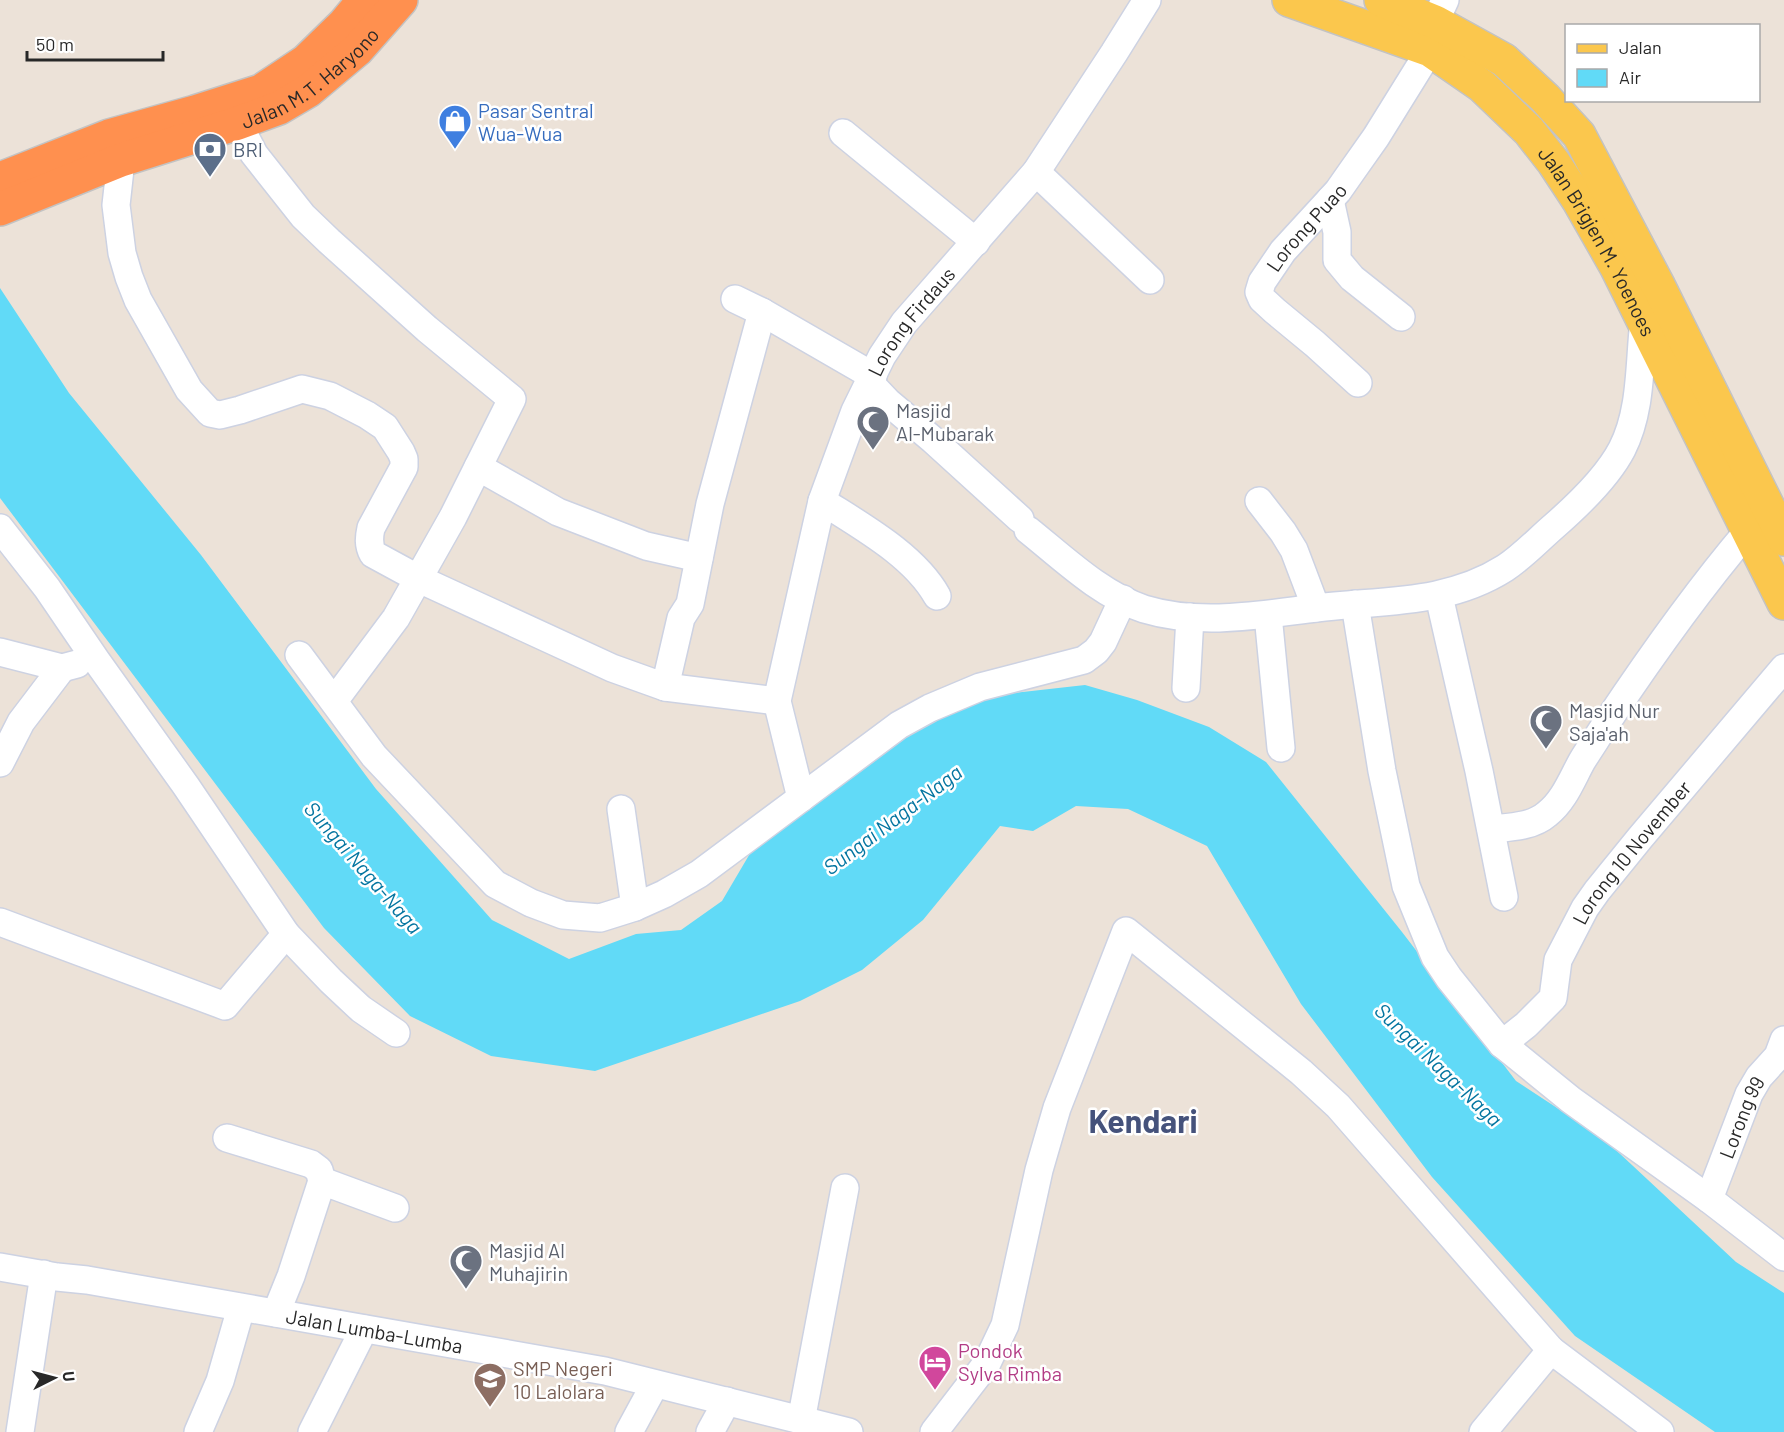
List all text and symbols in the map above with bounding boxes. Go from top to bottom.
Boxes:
street label: Jalan M.T. Haryono [238,22,383,133]
scale bar [27,24,164,62]
legend [1565,24,1760,102]
text: 50 m [36,33,74,55]
text: Jalan [1619,36,1662,58]
text: Air [1619,66,1642,88]
place label: Pasar Sentral Wua-Wua [478,98,594,145]
shop icon: Pasar Sentral Wua-Wua [437,103,473,150]
bank icon: BRI [192,131,228,178]
place label: BRI [233,137,263,161]
street label: Jalan Brigjen M. Yoenoes [1534,142,1661,340]
street label: Lorong Puao [1261,179,1351,276]
street label: Lorong Firdaus [862,262,960,380]
place label: Masjid Al-Mubarak [896,398,994,445]
mosque icon: Masjid Al-Mubarak [855,404,891,451]
place label: Masjid Nur Saja'ah [1569,698,1660,745]
mosque icon: Masjid Nur Saja'ah [1528,703,1564,750]
water label: Sungai Naga-Naga [818,759,966,879]
street label: Lorong 10 November [1567,775,1696,928]
water label: Sungai Naga-Naga [300,796,428,938]
water label: Sungai Naga-Naga [1370,997,1508,1131]
street label: Lorong 99 [1714,1072,1769,1162]
district label: Kendari [1088,1101,1198,1139]
place label: Masjid Al Muhajirin [489,1238,568,1285]
mosque icon: Masjid Al Muhajirin [448,1243,484,1290]
street label: Jalan Lumba-Lumba [284,1303,465,1358]
place label: Pondok Sylva Rimba [958,1338,1062,1385]
hotel icon: Pondok Sylva Rimba [917,1344,953,1391]
north arrow [24,1348,84,1408]
place label: SMP Negeri 10 Lalolara [513,1356,613,1403]
school or university icon: SMP Negeri 10 Lalolara [472,1361,508,1408]
text: U [59,1370,79,1382]

